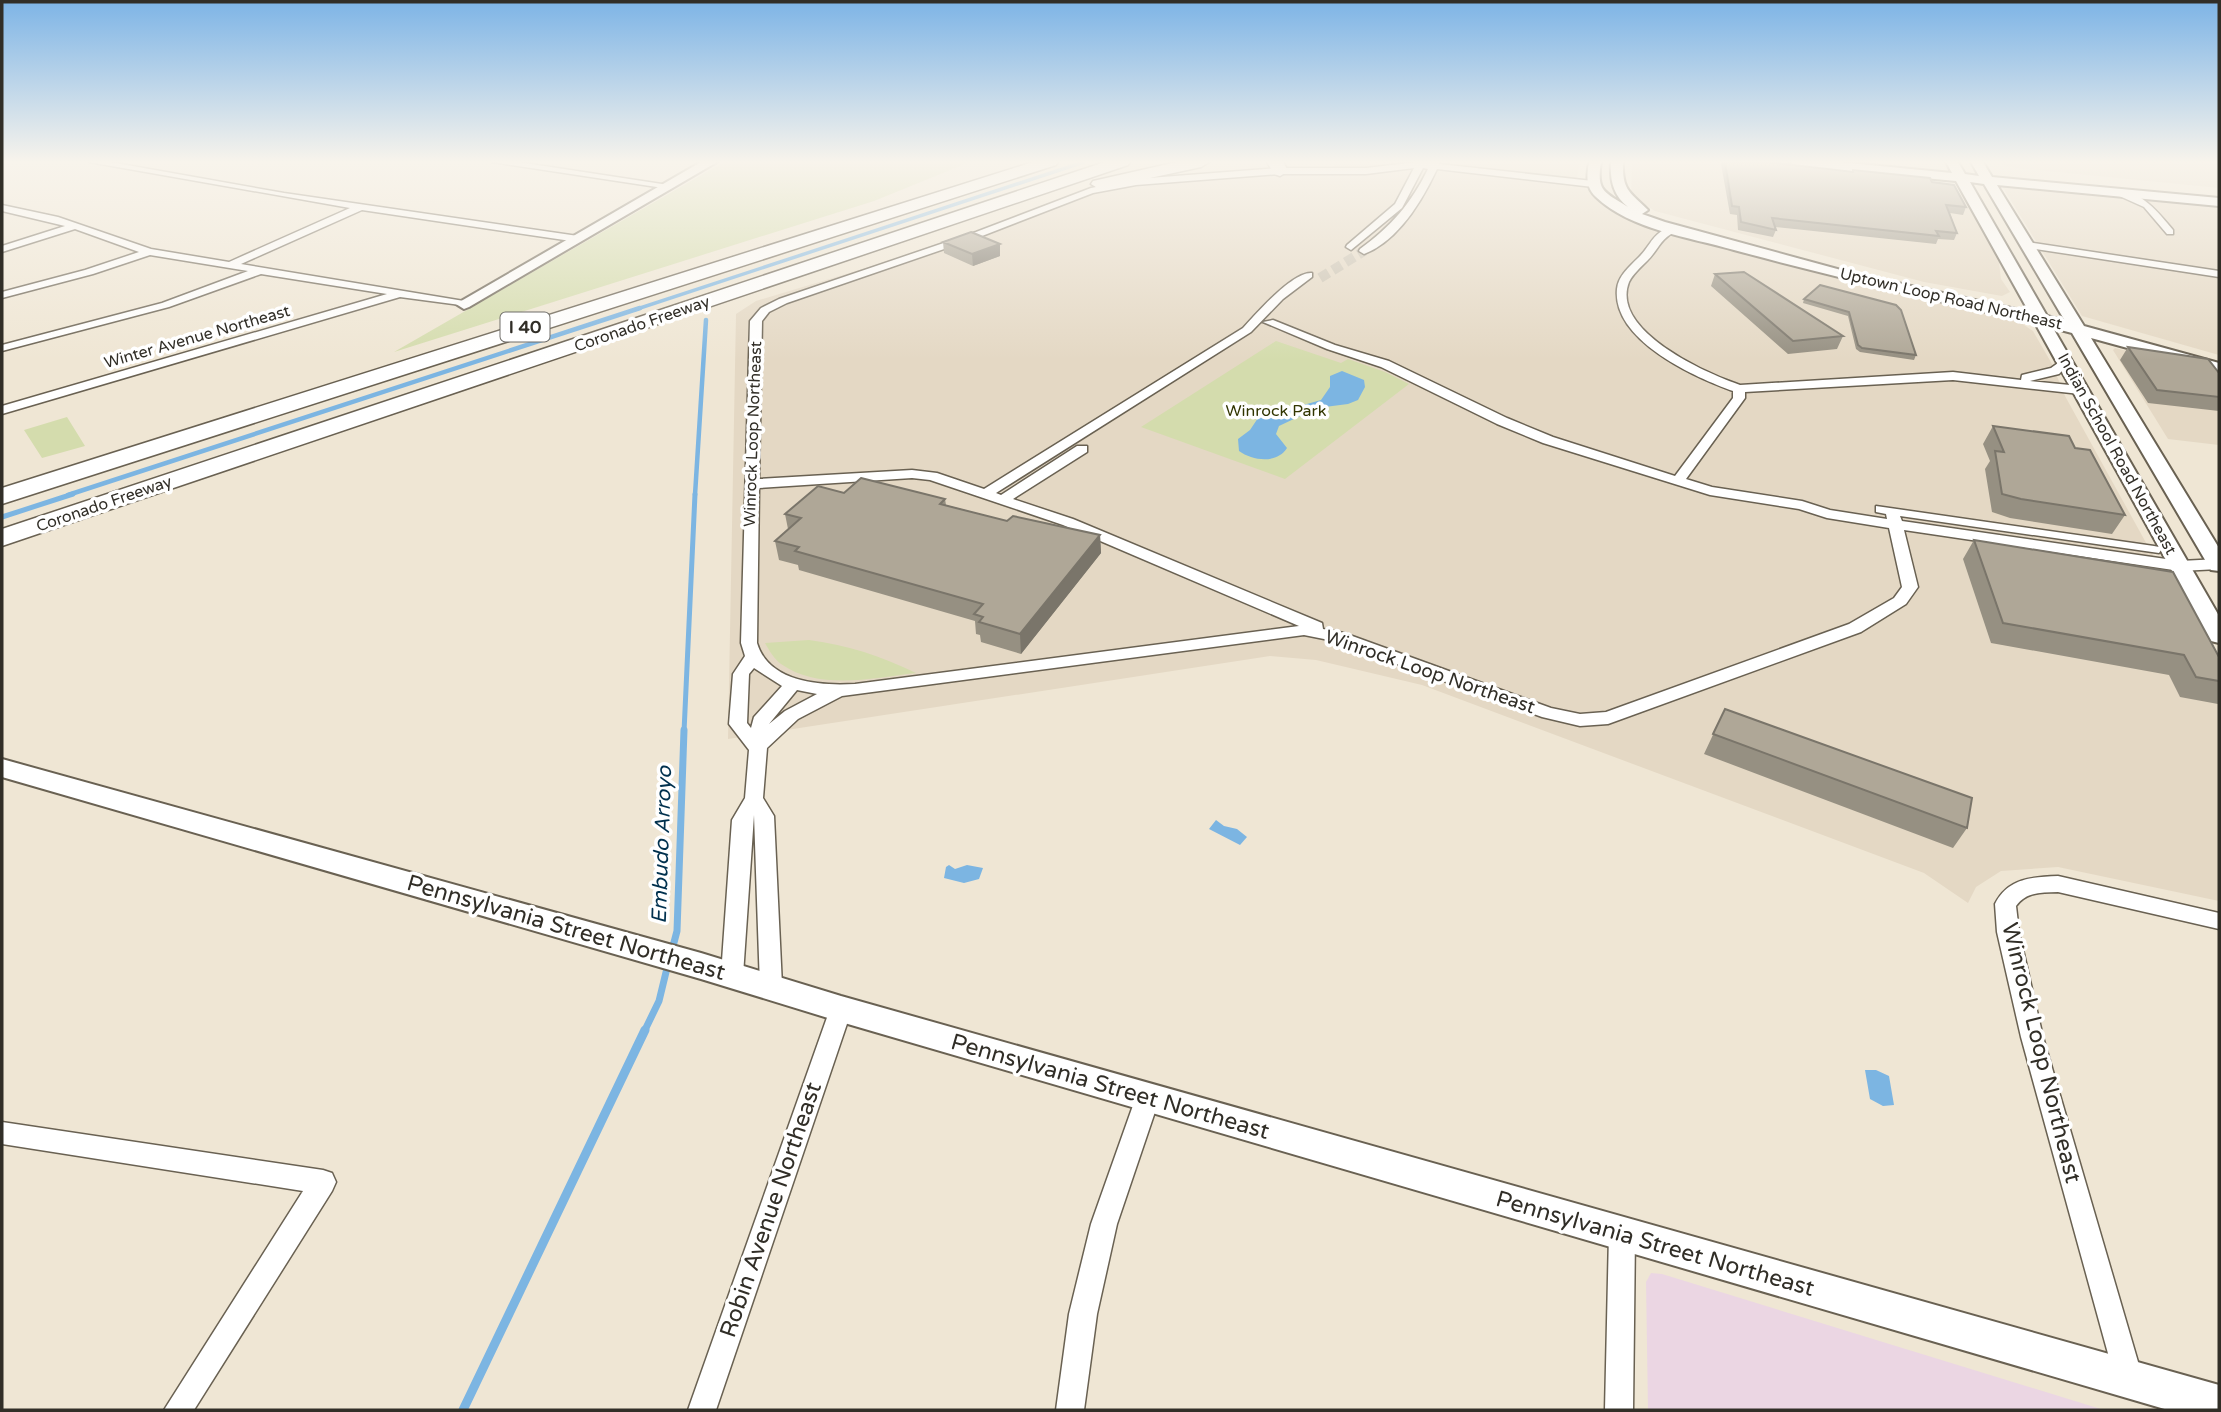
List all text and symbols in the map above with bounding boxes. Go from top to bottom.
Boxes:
street label: Uptown Loop Road Northeast [1838,264,2064,334]
street label: Coronado Freeway [572,291,713,357]
street label: Winter Avenue Northeast [102,301,292,373]
road number: I 40 [500,312,550,342]
street label: Winrock Loop Northeast [740,341,766,527]
street label: Indian School Road Northeast [2053,350,2181,558]
park label: Winrock Park [1226,401,1327,421]
street label: Coronado Freeway [34,471,175,537]
street label: Winrock Loop Northeast [1322,626,1538,718]
water label: Embudo Arroyo [647,764,677,924]
street label: Pennsylvania Street Northeast [404,869,729,987]
street label: Winrock Loop Northeast [1995,920,2087,1186]
street label: Pennsylvania Street Northeast [948,1028,1273,1146]
street label: Robin Avenue Northeast [714,1078,828,1341]
street label: Pennsylvania Street Northeast [1493,1185,1818,1303]

